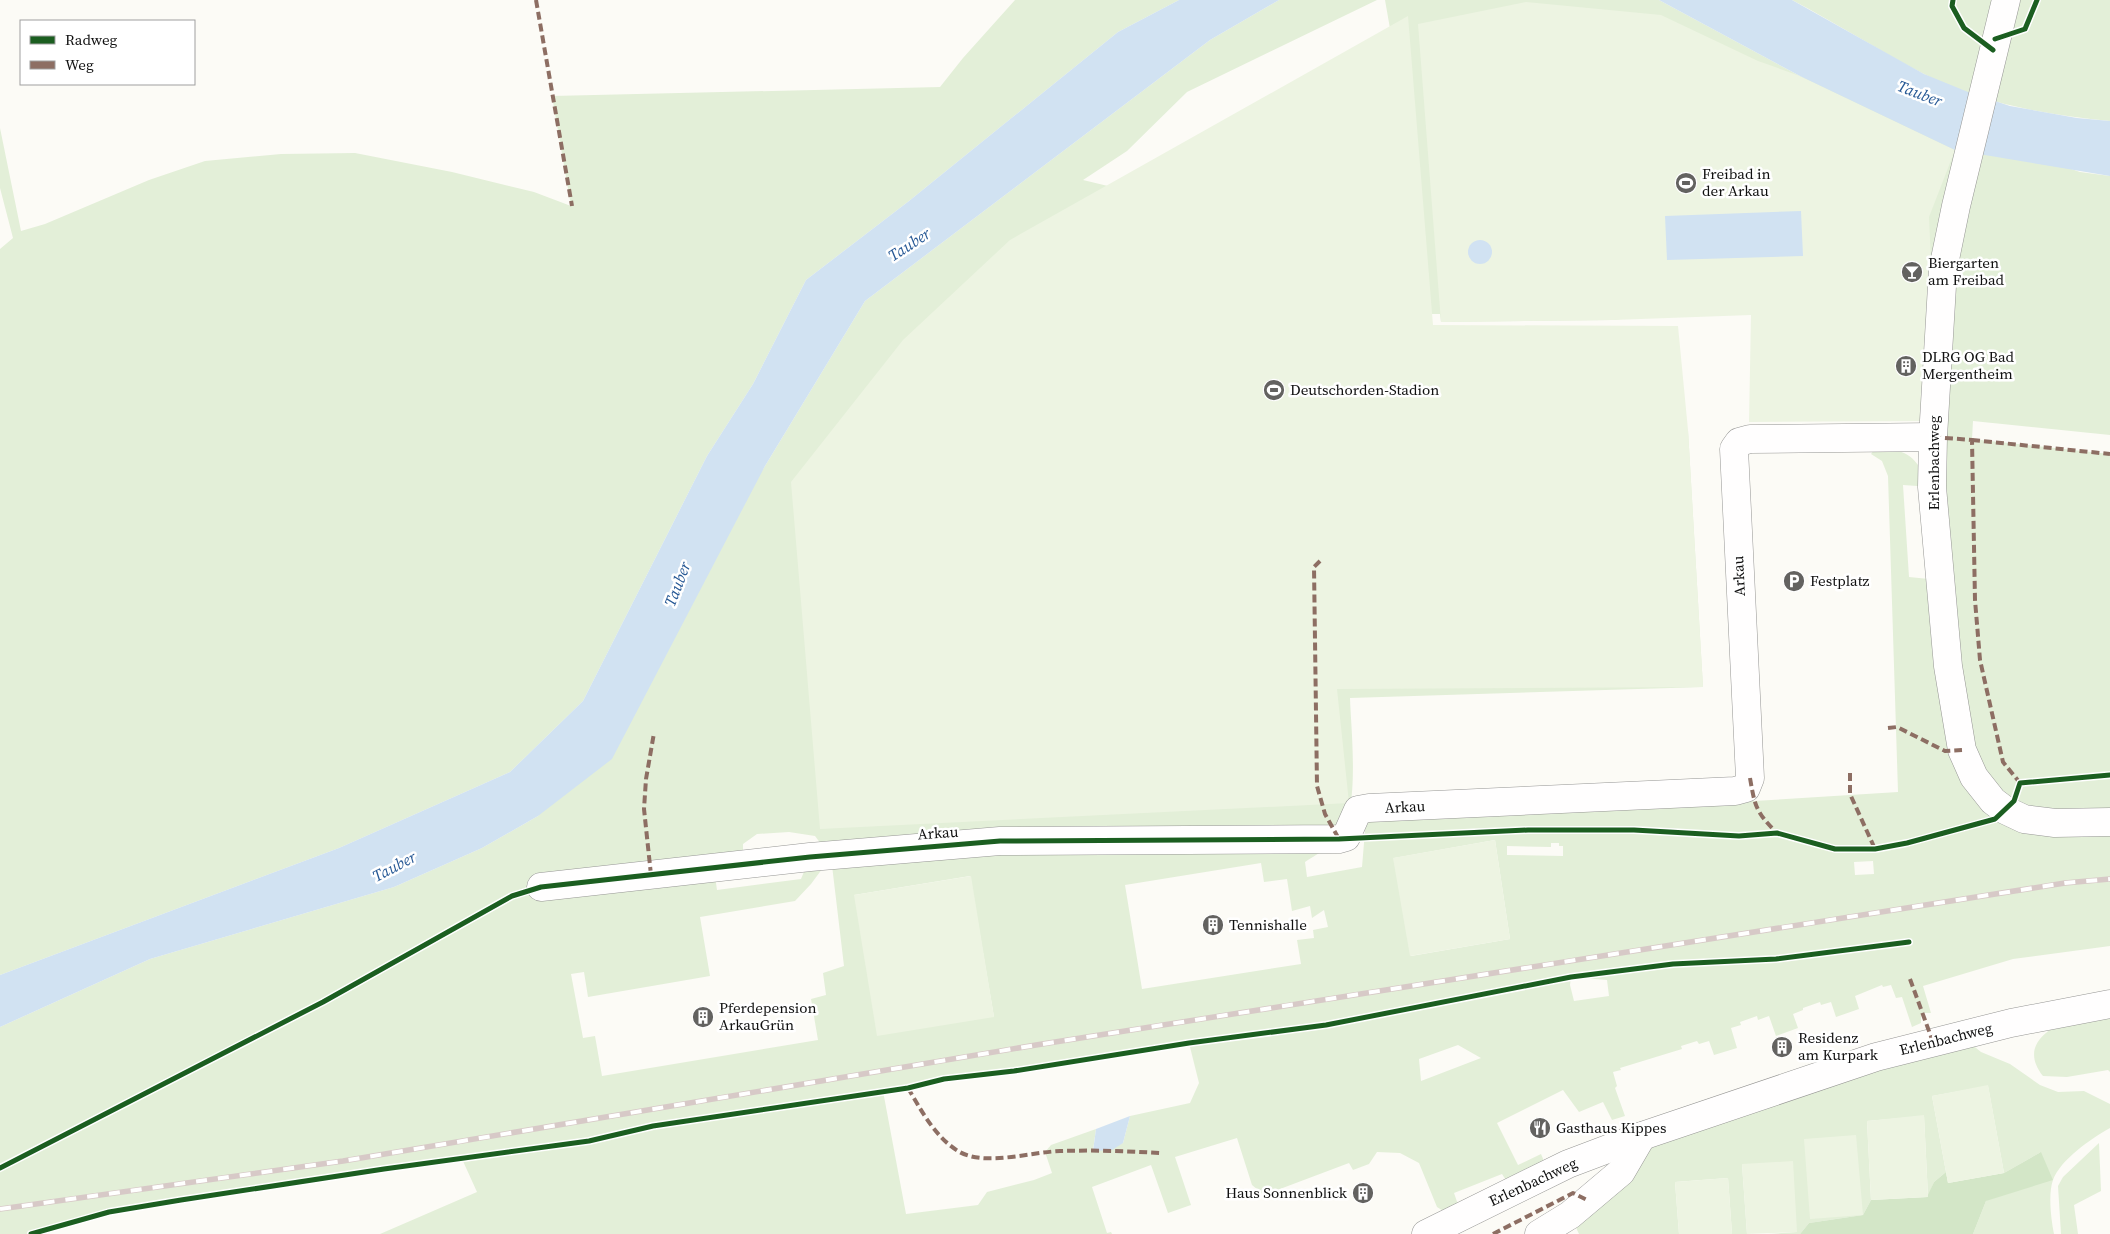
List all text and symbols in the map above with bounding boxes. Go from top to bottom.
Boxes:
legend [20,20,195,85]
text: Radweg [65,29,118,50]
text: Weg [65,54,94,75]
water label: Tauber [1894,74,1946,112]
place label: Freibad in der Arkau [1702,163,1771,201]
sports icon: Freibad in der Arkau [1674,171,1698,195]
water label: Tauber [884,222,935,266]
place label: Biergarten am Freibad [1928,252,2005,290]
bar icon: Biergarten am Freibad [1900,260,1924,284]
place label: DLRG OG Bad Mergentheim [1922,346,2015,384]
building icon: DLRG OG Bad Mergentheim [1894,354,1918,378]
sports icon: Deutschorden-Stadion [1262,378,1286,402]
place label: Deutschorden-Stadion [1290,379,1439,400]
street label: Erlenbachweg [1923,415,1944,511]
street label: Arkau [1727,555,1750,597]
water label: Tauber [658,558,696,610]
parking icon: Festplatz [1782,569,1806,593]
place label: Festplatz [1810,570,1870,591]
street label: Arkau [1384,795,1426,818]
street label: Arkau [917,821,959,844]
water label: Tauber [368,845,420,887]
building icon: Tennishalle [1201,913,1225,937]
place label: Tennishalle [1229,914,1307,935]
place label: Pferdepension ArkauGrün [719,997,817,1035]
building icon: Pferdepension ArkauGrün [691,1005,715,1029]
street label: Erlenbachweg [1897,1017,1995,1060]
place label: Residenz am Kurpark [1798,1027,1879,1065]
building icon: Residenz am Kurpark [1770,1035,1794,1059]
restaurant icon: Gasthaus Kippes [1528,1116,1552,1140]
place label: Gasthaus Kippes [1556,1117,1666,1138]
street label: Erlenbachweg [1485,1152,1580,1211]
building icon: Haus Sonnenblick [1351,1181,1375,1205]
place label: Haus Sonnenblick [1225,1182,1348,1203]

